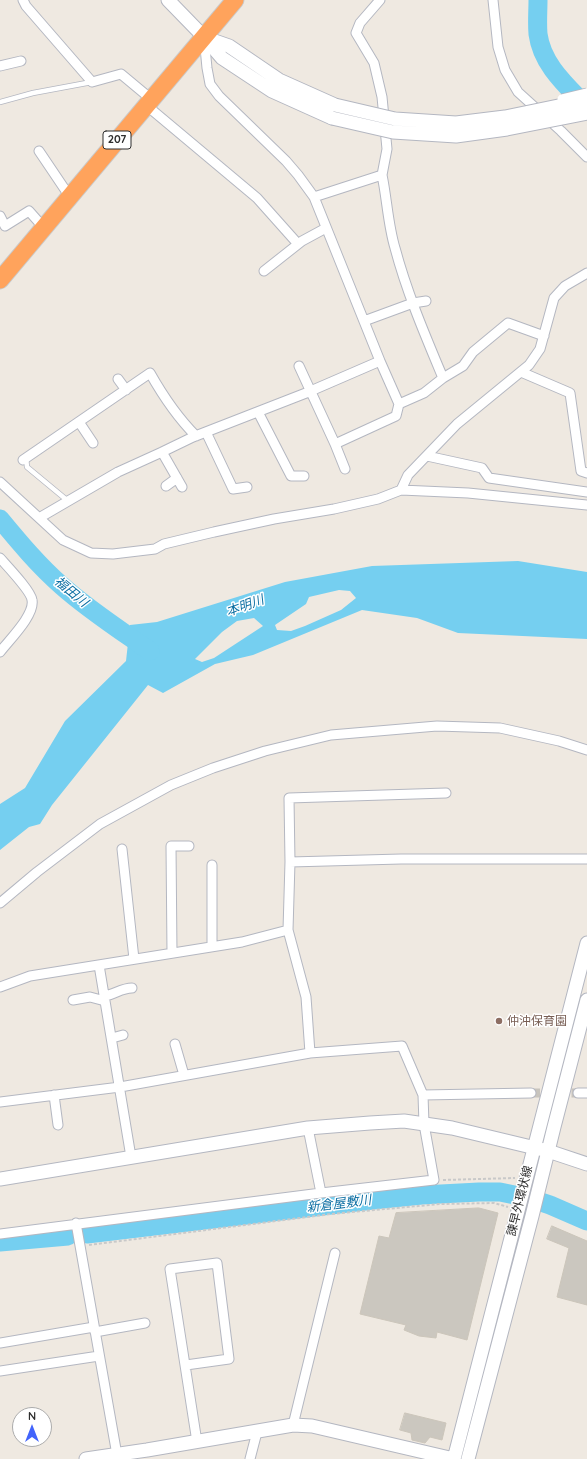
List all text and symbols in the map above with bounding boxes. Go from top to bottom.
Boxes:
road number: 207 [103,131,131,149]
water label: 福田川 [51,574,91,610]
water label: 本明川 [224,592,266,620]
place label: 仲沖保育園 [507,1014,567,1028]
marker: 仲沖保育園 [494,1016,504,1026]
street label: 諫早外環状線 [504,1164,536,1238]
water label: 新倉屋敷川 [306,1192,372,1216]
north arrow [12,1407,52,1447]
text: N [28,1409,36,1423]

